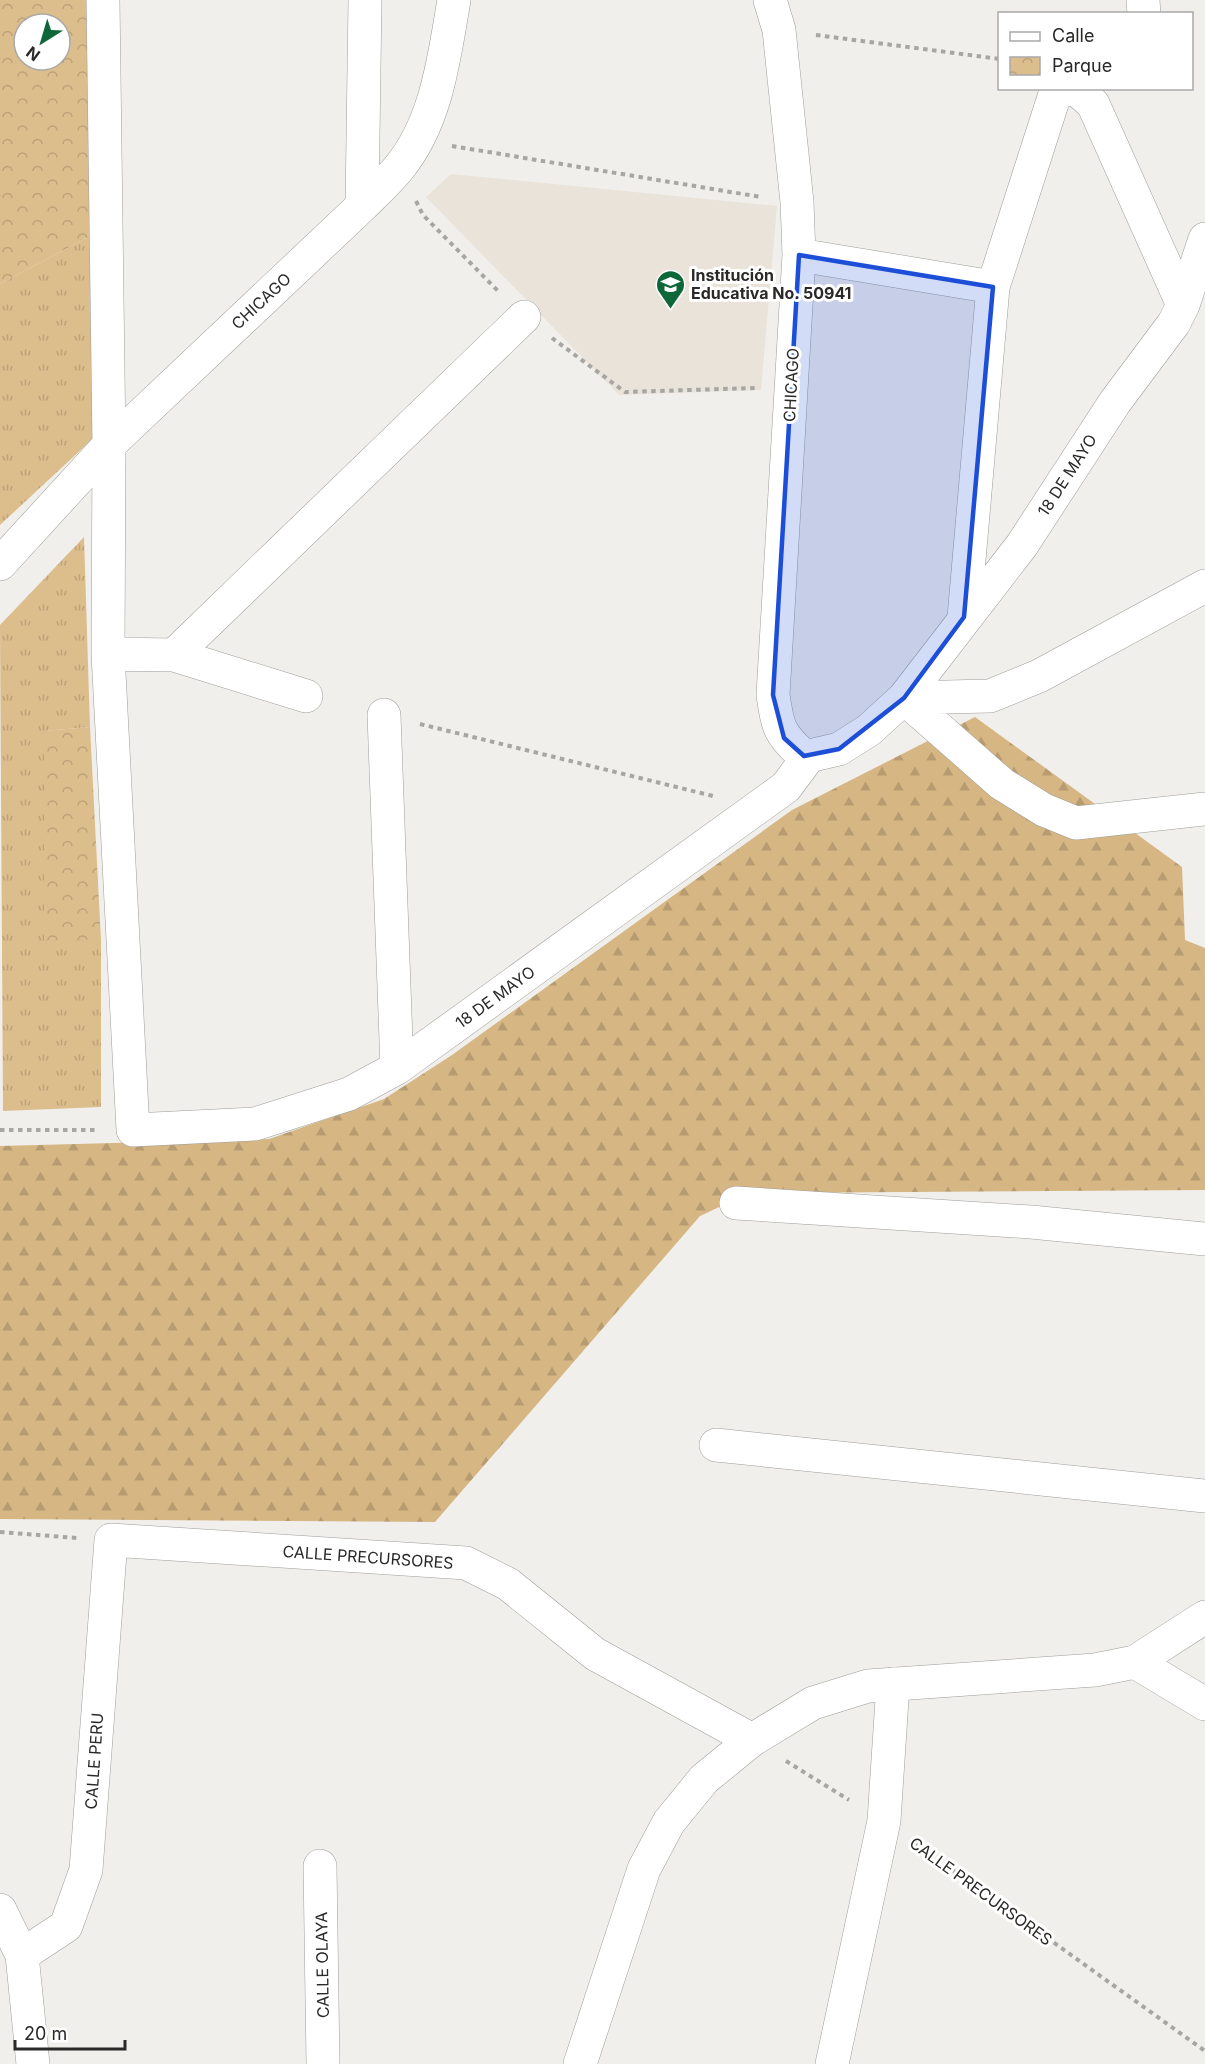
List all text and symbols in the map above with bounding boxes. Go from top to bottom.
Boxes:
north arrow [12,12,72,72]
legend [998,12,1193,90]
text: Calle [1052,25,1094,46]
text: N [22,42,44,66]
text: Parque [1052,55,1112,76]
place label: Institución Educativa No. 50941 [691,265,852,303]
street label: CHICAGO [227,268,295,334]
school or university icon: Institución Educativa No. 50941 [654,268,686,310]
street label: CHICAGO [779,348,803,422]
street label: 18 DE MAYO [1033,430,1101,520]
street label: 18 DE MAYO [451,961,539,1033]
street label: CALLE PRECURSORES [282,1541,454,1573]
street label: CALLE PERU [81,1712,107,1810]
street label: CALLE PRECURSORES [906,1833,1056,1949]
street label: CALLE OLAYA [311,1912,333,2018]
scale bar [15,2013,124,2051]
text: 20 m [24,2023,67,2044]

